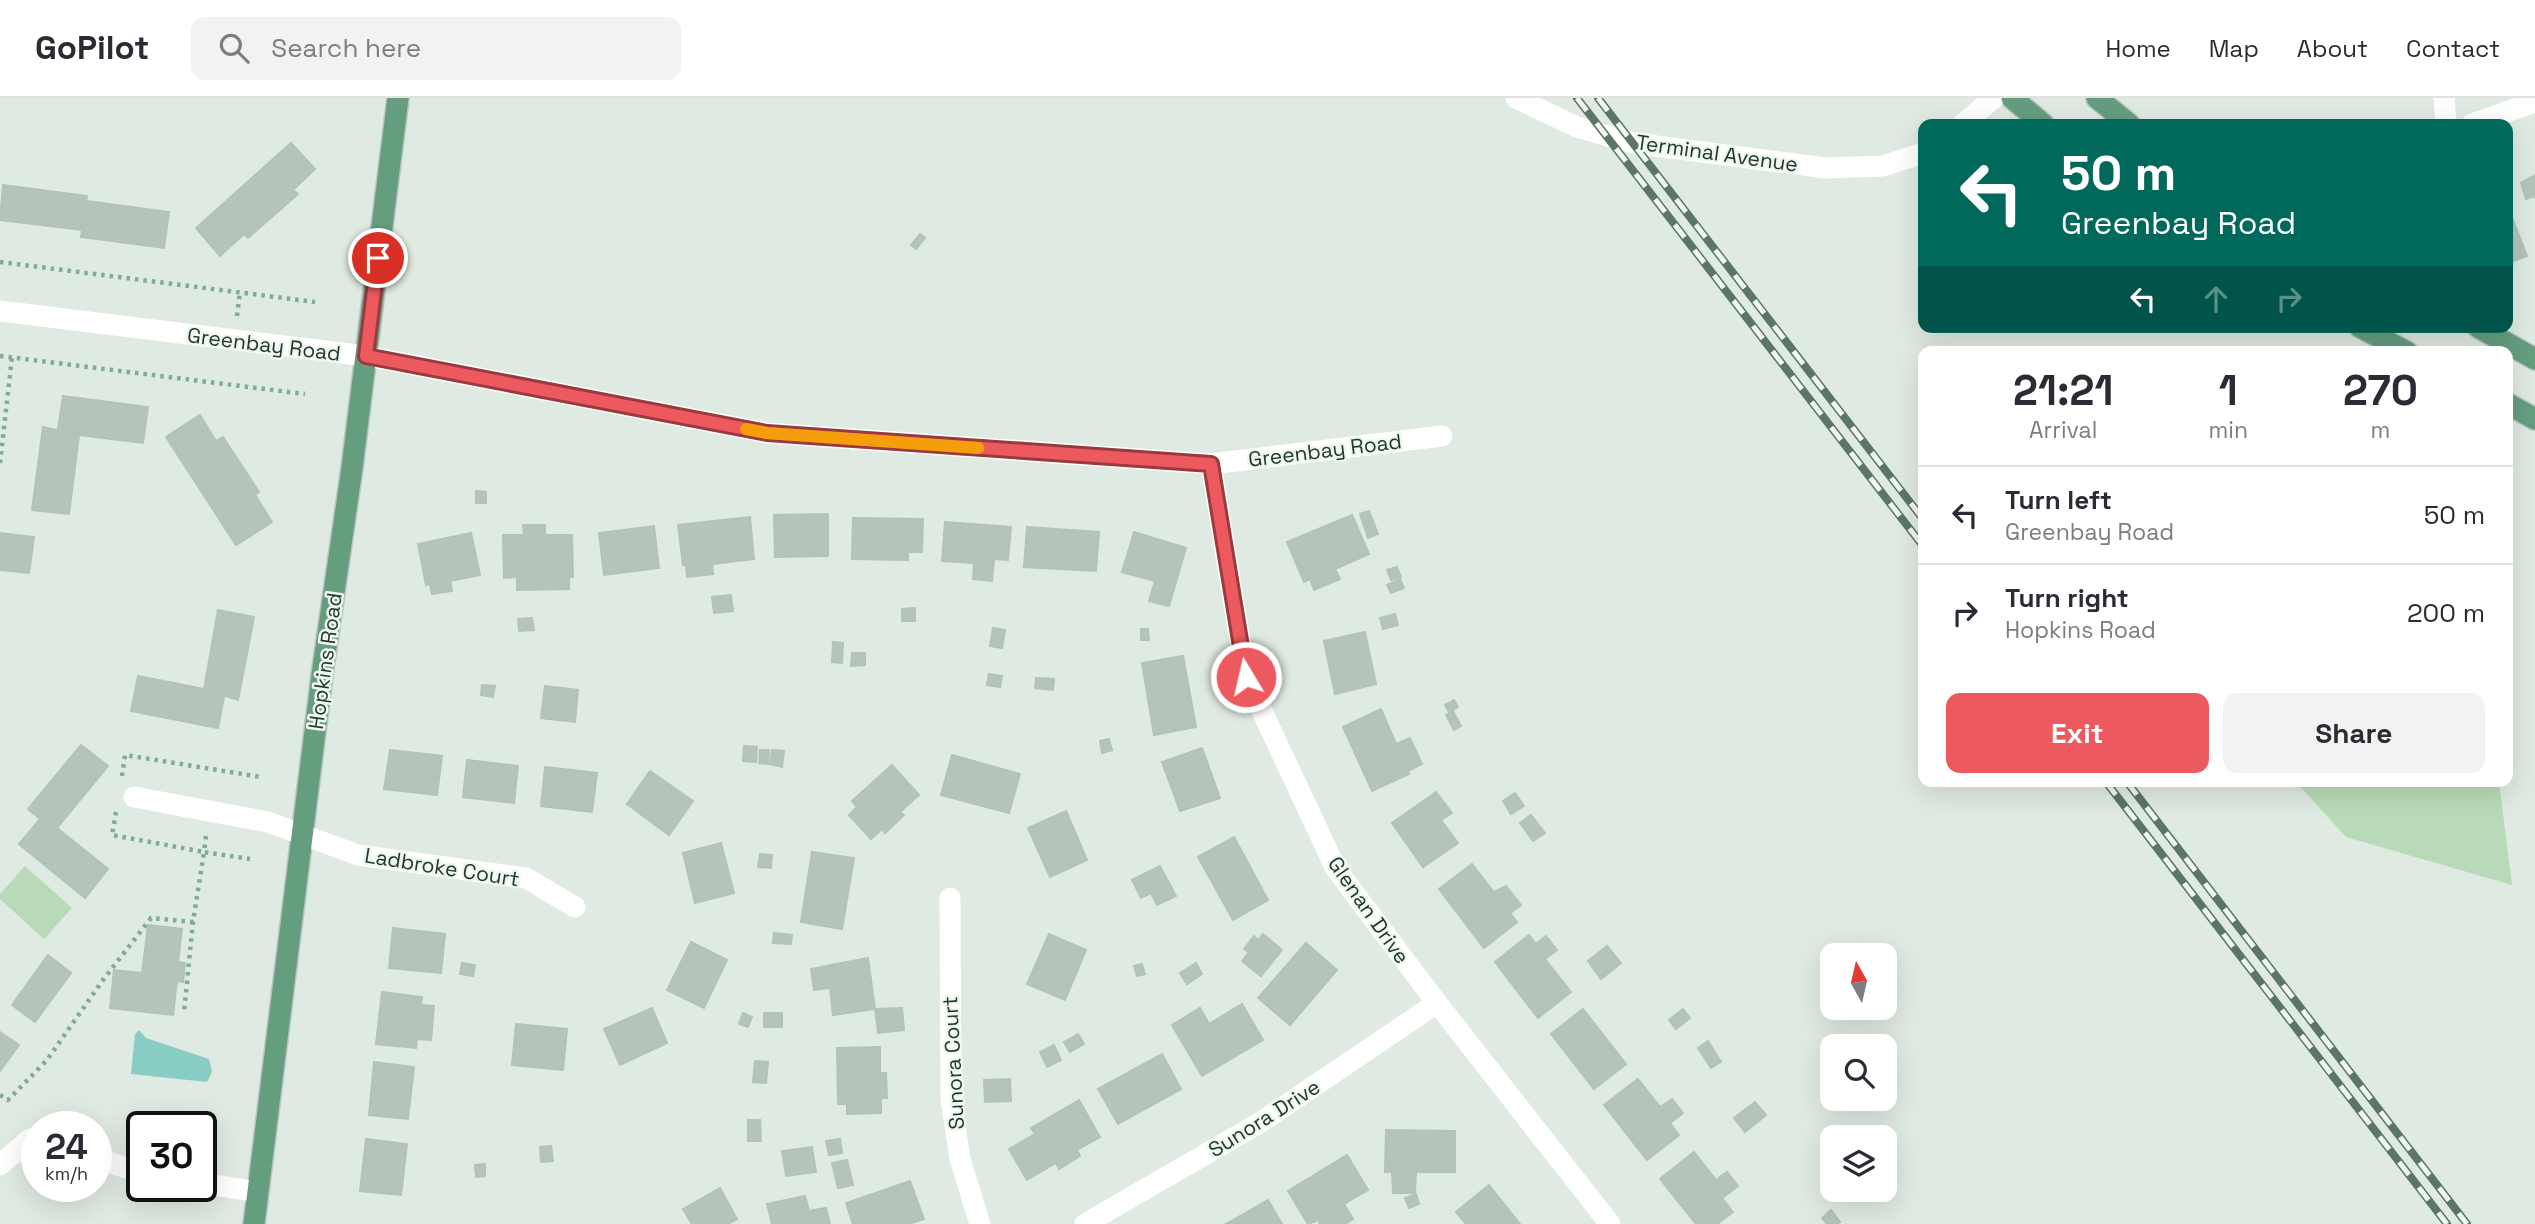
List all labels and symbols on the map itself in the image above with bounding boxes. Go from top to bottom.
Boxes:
street label: Terminal Avenue [1634,128,1800,178]
pin [348,228,408,288]
street label: Greenbay Road [186,321,342,367]
street label: Greenbay Road [1247,427,1403,473]
street label: Hopkins Road [302,591,348,731]
position arrow [1209,640,1283,714]
street label: Ladbroke Court [363,841,521,893]
street label: Glenan Drive [1322,851,1416,969]
north arrow [1820,943,1897,1020]
street label: Sunora Court [936,996,970,1130]
street label: Sunora Drive [1203,1073,1325,1163]
speed limit sign: 30 [126,1111,217,1202]

